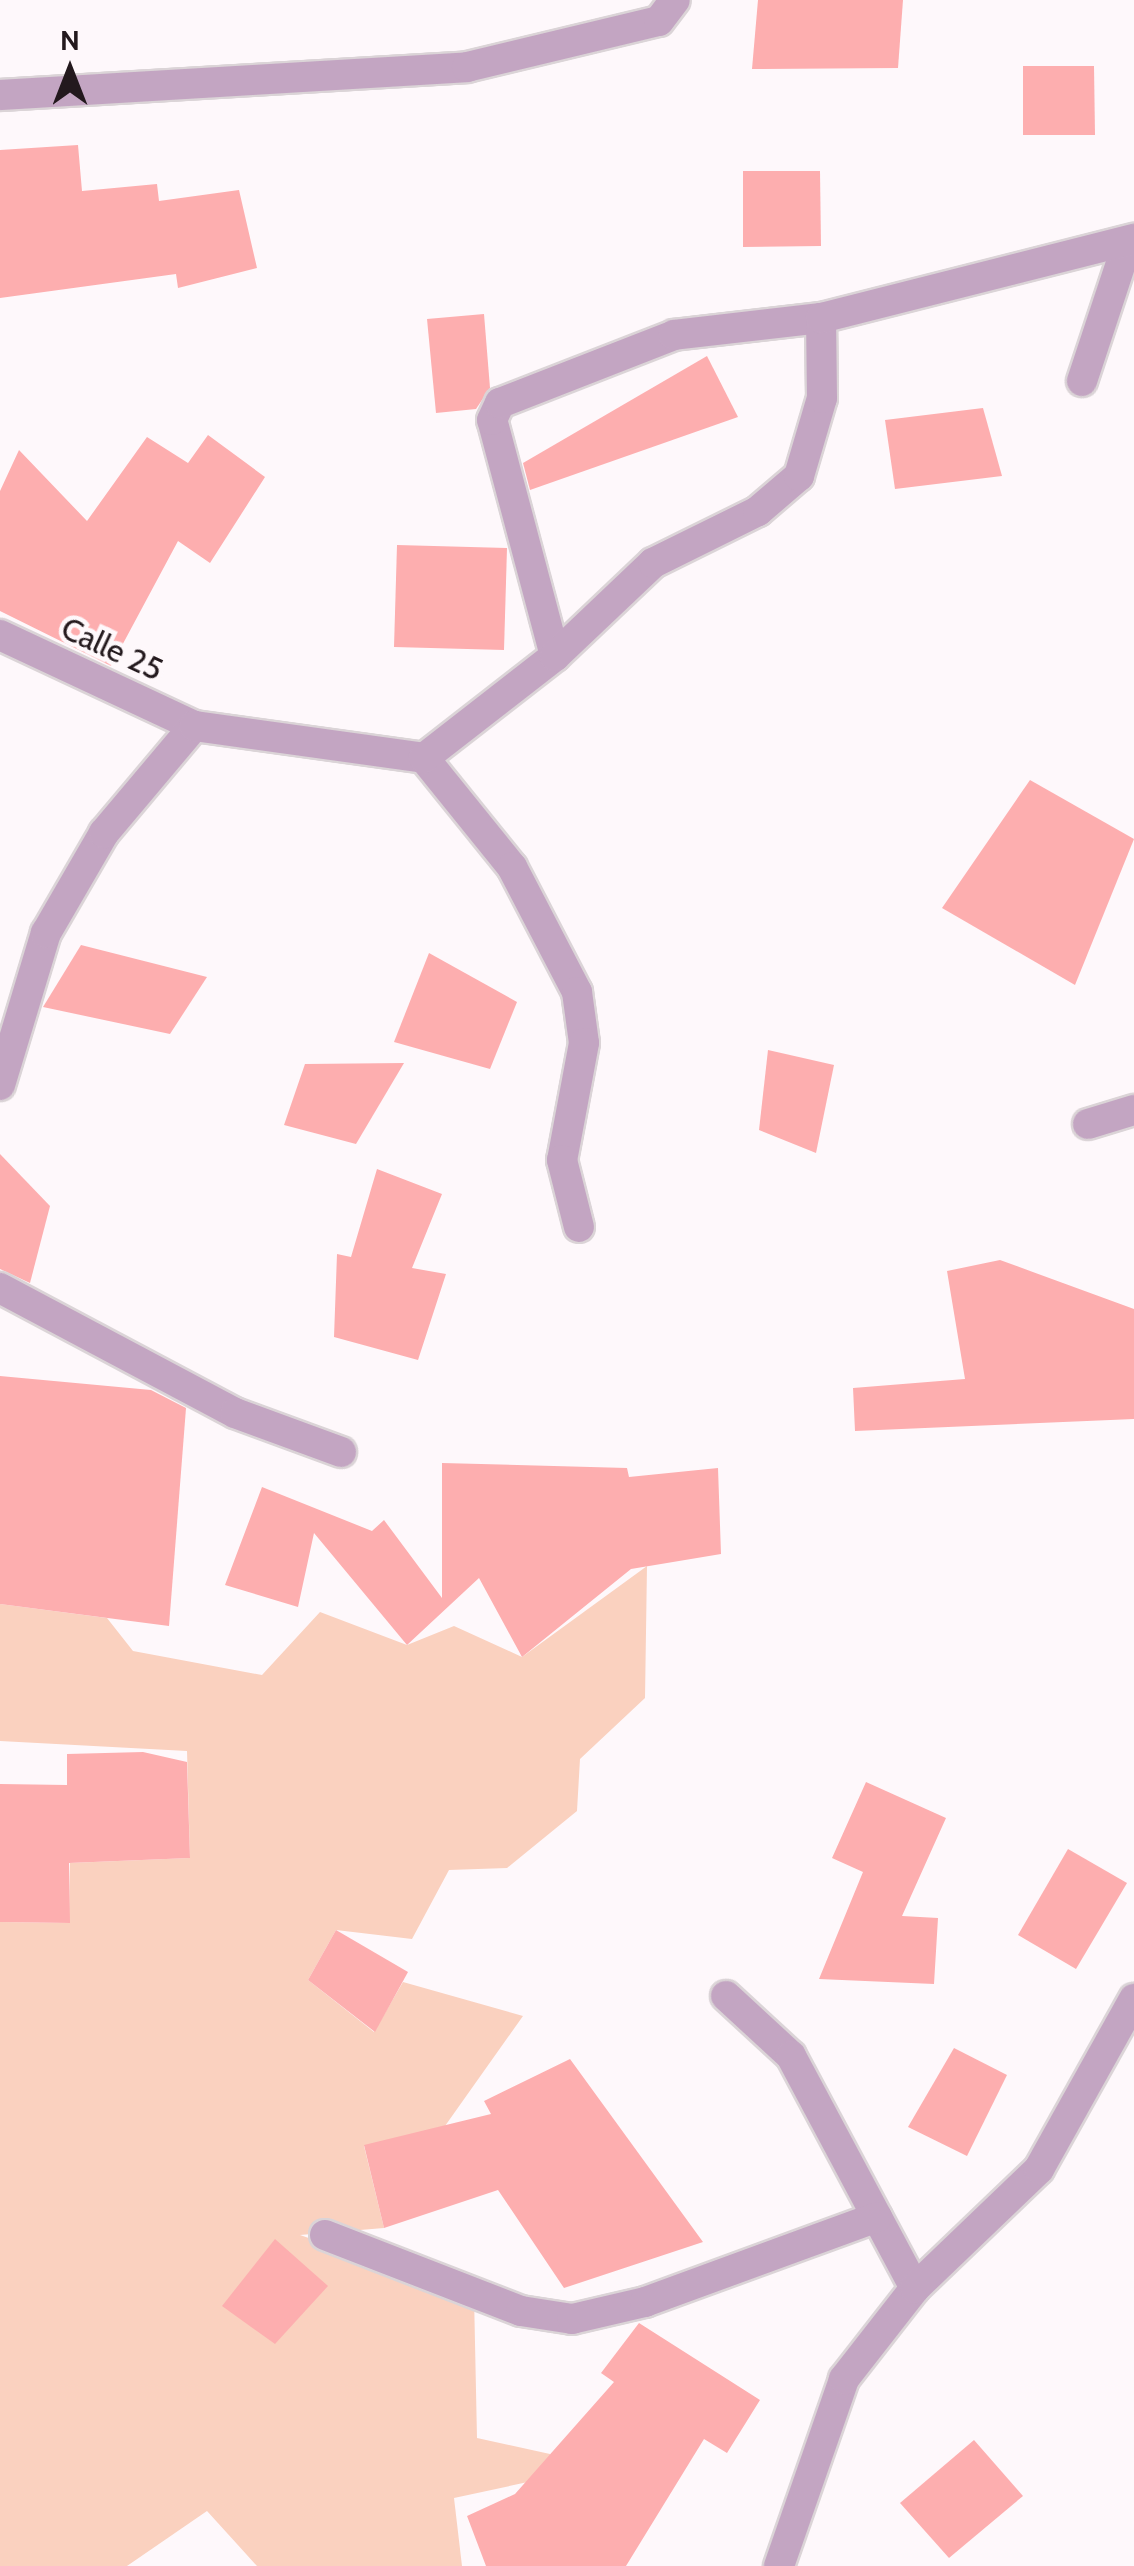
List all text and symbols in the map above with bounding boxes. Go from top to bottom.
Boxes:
north arrow [20,20,120,120]
text: N [60,23,80,57]
street label: Calle 25 [55,609,169,689]

